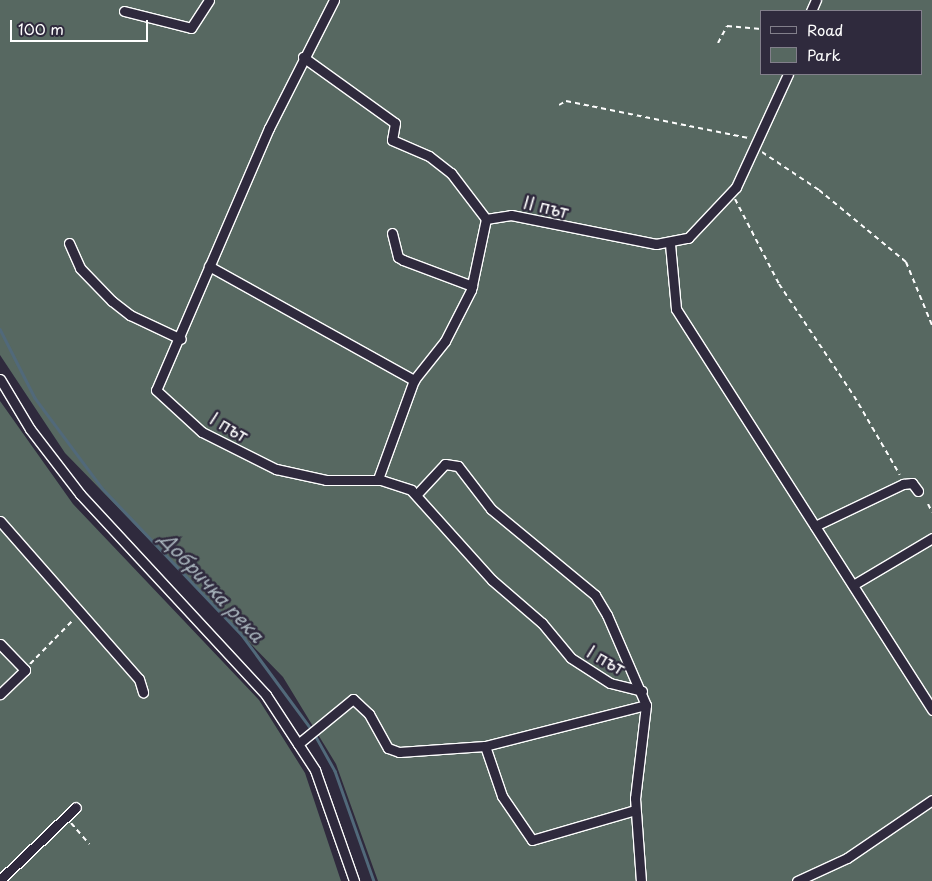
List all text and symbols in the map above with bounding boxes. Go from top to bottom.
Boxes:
scale bar [12,10,150,42]
legend [760,10,922,75]
text: 100 m [18,17,64,40]
text: Road [807,18,843,41]
text: Park [807,43,841,66]
street label: ІІ път [521,191,571,223]
street label: І път [206,407,252,447]
water label: Добричка река [155,527,269,647]
street label: І път [583,641,629,679]

